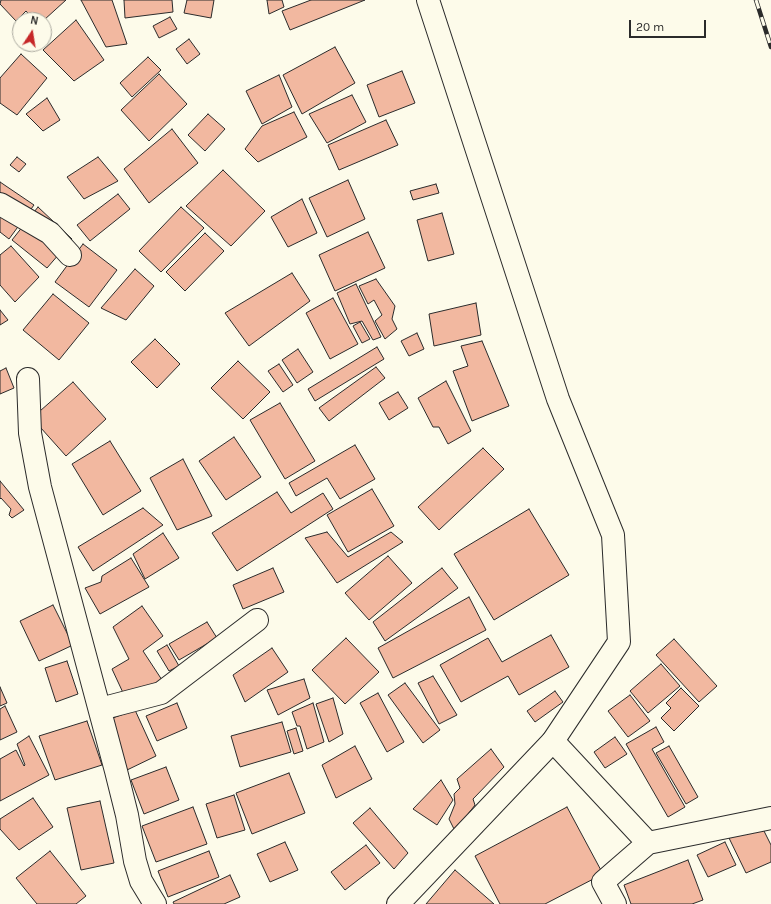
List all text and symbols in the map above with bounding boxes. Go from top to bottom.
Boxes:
north arrow [12,12,52,52]
scale bar [631,12,708,38]
text: N [29,14,40,28]
text: 20 m [636,20,664,34]

